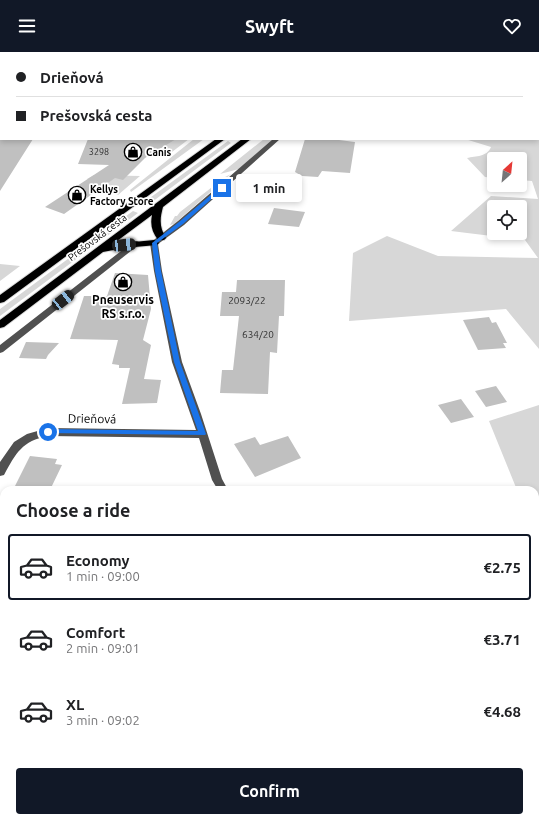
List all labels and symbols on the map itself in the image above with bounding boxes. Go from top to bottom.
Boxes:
shop icon: Canis [123,142,143,162]
house number: 3298 [89,147,109,157]
place label: Canis [146,147,172,158]
north arrow [487,152,527,192]
callout: 1 min [236,174,302,202]
route end [213,179,231,197]
place label: Kellys Factory Store [90,184,154,207]
shop icon: Kellys Factory Store [67,185,87,205]
street label: Prešovská cesta [66,212,129,263]
car [111,238,137,252]
shop icon: Pneuservis RS s.r.o. [113,272,133,292]
car [50,288,76,312]
place label: Pneuservis RS s.r.o. [92,293,154,320]
house number: 2093/22 [228,295,266,306]
house number: 634/20 [242,329,274,340]
street label: Drieňová [68,412,116,425]
route start [39,423,57,441]

